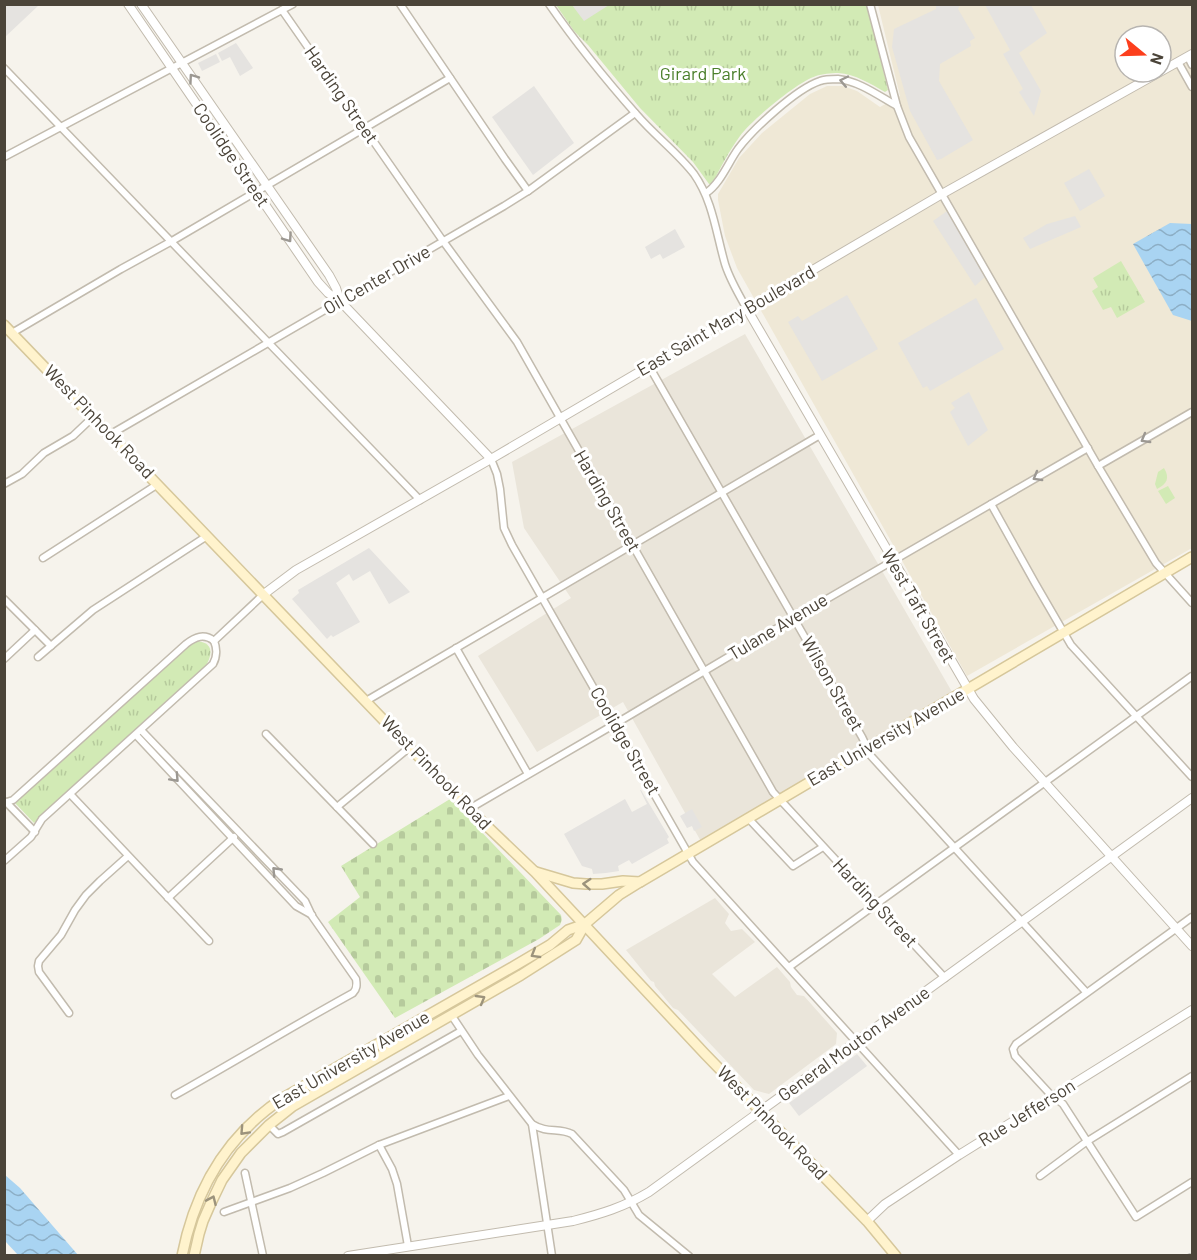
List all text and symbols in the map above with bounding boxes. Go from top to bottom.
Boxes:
north arrow [1113,24,1173,84]
street label: Harding Street [300,41,384,147]
text: N [1147,51,1168,67]
park label: Girard Park [660,62,746,84]
one-way arrow [189,74,200,85]
one-way arrow [839,76,849,89]
street label: Coolidge Street [189,98,275,211]
one-way arrow [281,231,292,242]
street label: Oil Center Drive [319,240,434,319]
street label: East Saint Mary Boulevard [632,260,819,380]
street label: West Pinhook Road [40,360,160,483]
one-way arrow [1141,432,1151,443]
street label: Harding Street [570,446,646,555]
one-way arrow [1033,470,1043,481]
street label: West Taft Street [877,545,960,666]
street label: Tulane Avenue [724,588,831,665]
street label: Wilson Street [797,632,869,735]
street label: East University Avenue [803,682,968,790]
street label: Coolidge Street [586,683,666,798]
street label: West Pinhook Road [377,711,497,834]
one-way arrow [168,771,179,782]
street label: Harding Street [829,853,923,951]
one-way arrow [272,867,283,877]
one-way arrow [582,878,591,891]
one-way arrow [531,946,541,958]
street label: General Mouton Avenue [773,981,934,1106]
one-way arrow [475,995,485,1006]
street label: East University Avenue [268,1005,433,1113]
street label: West Pinhook Road [713,1061,833,1184]
street label: Rue Jefferson [974,1074,1079,1151]
one-way arrow [240,1125,251,1135]
one-way arrow [205,1195,217,1206]

